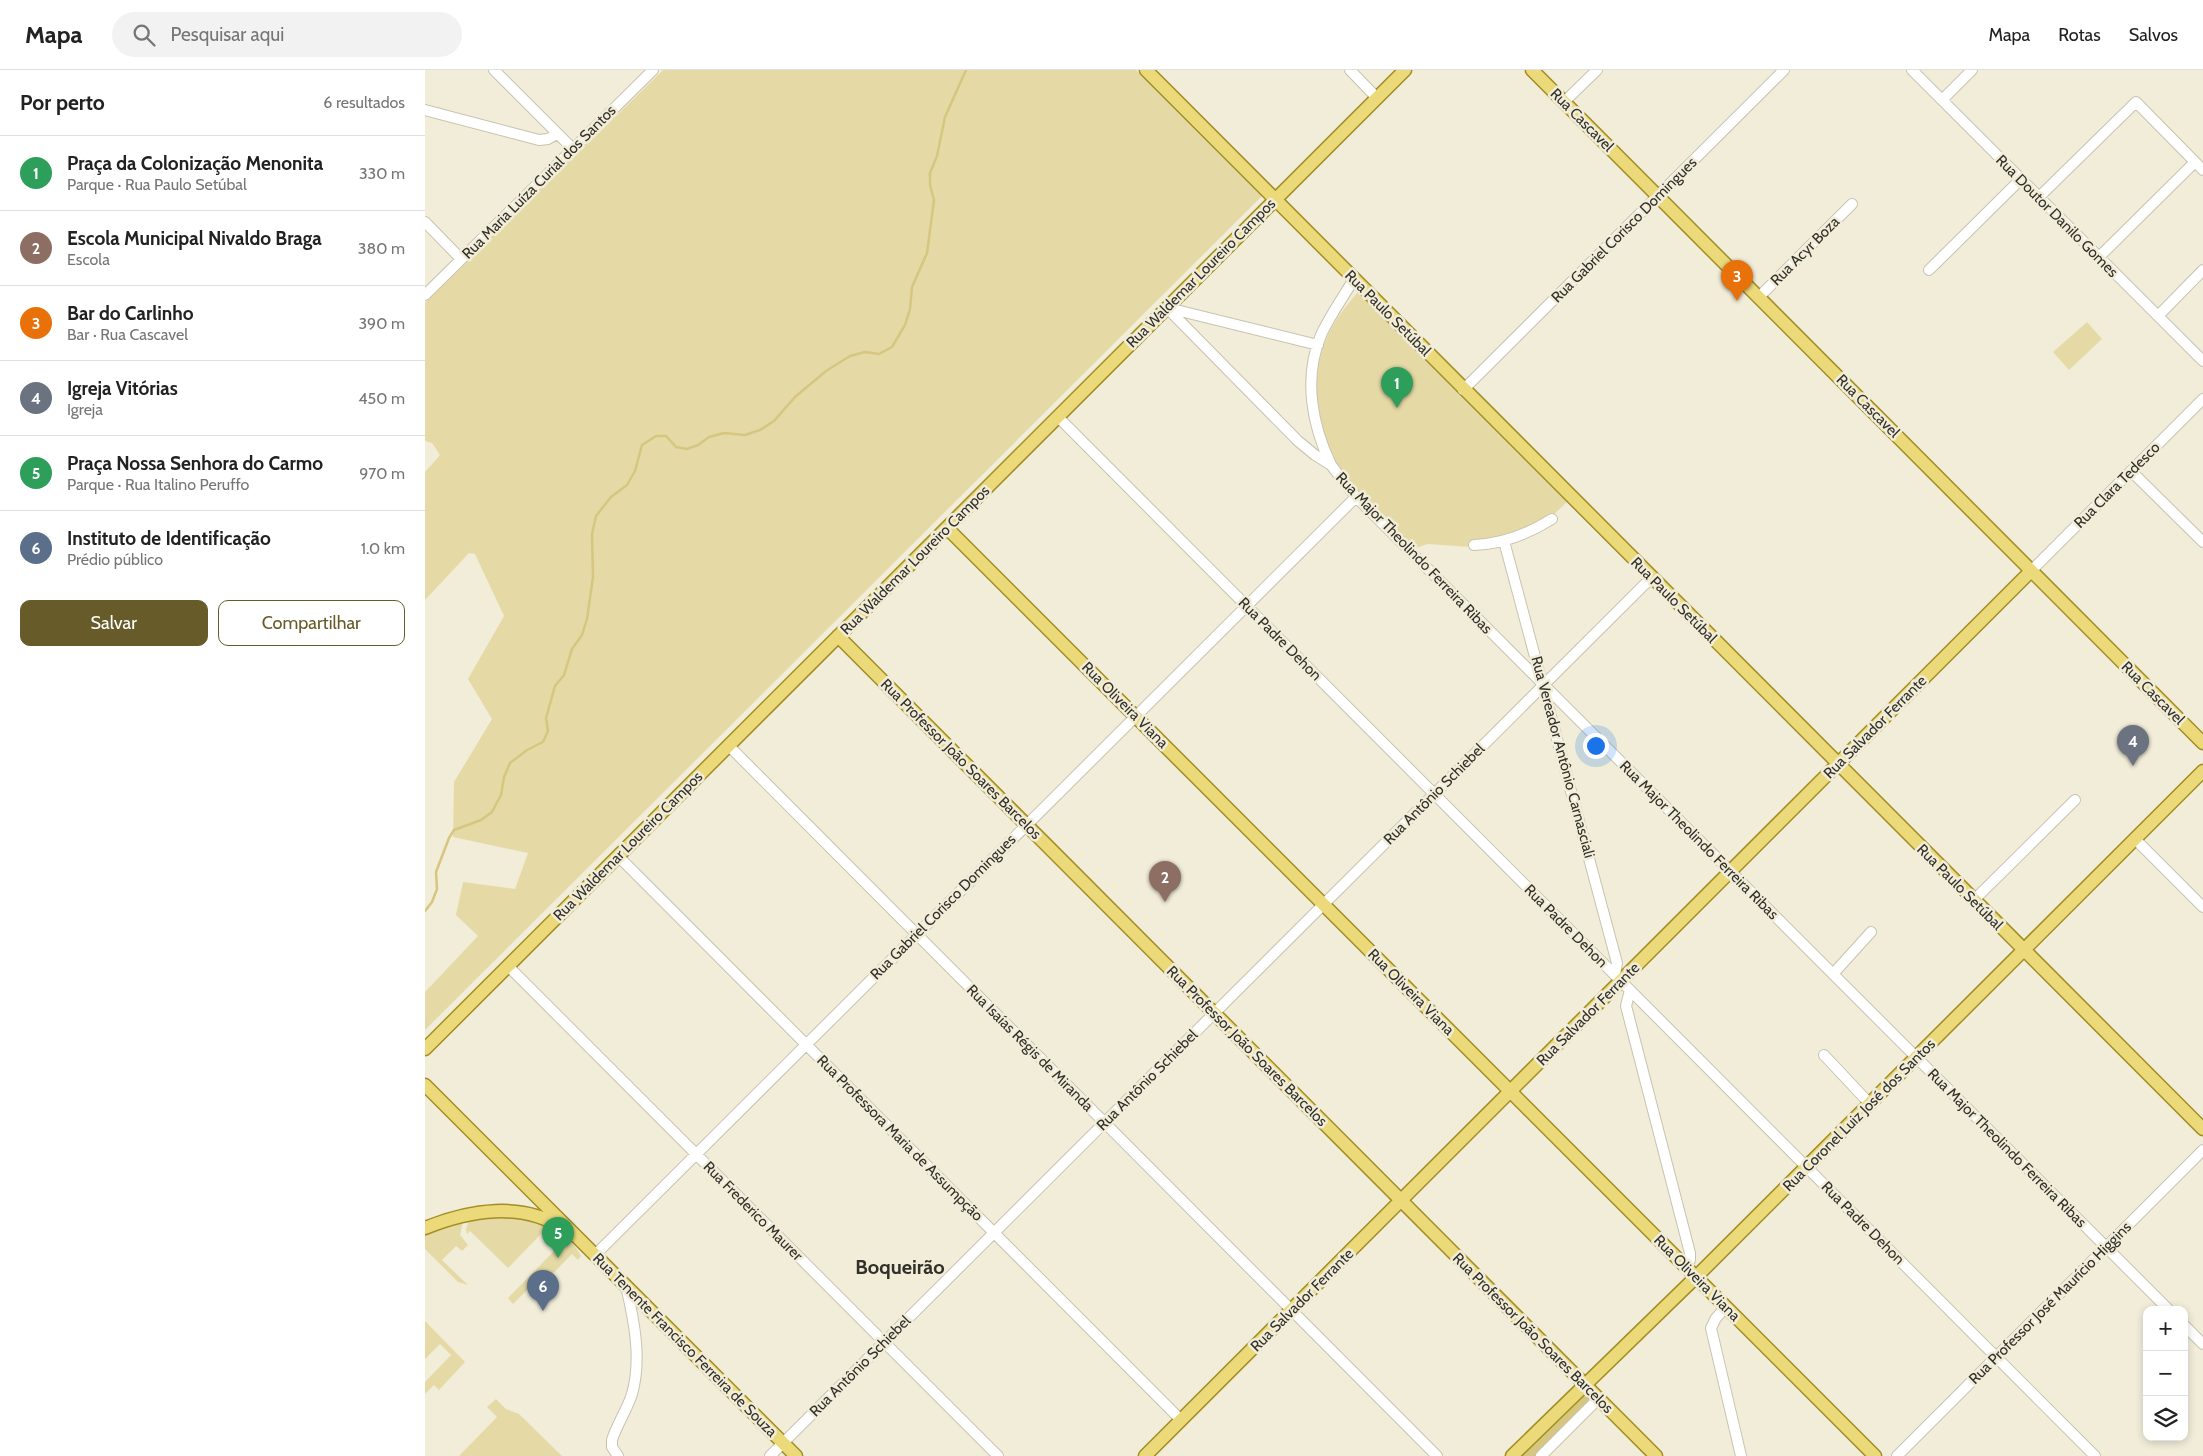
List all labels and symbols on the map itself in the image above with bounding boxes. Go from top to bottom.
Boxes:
street label: Rua Cascavel [1547,85,1618,156]
street label: Rua Maria Luíza Curial dos Santos [458,101,620,263]
street label: Rua Doutor Danilo Gomes [1992,151,2122,281]
street label: Rua Gabriel Corisco Domingues [1548,154,1700,306]
street label: Rua Waldemar Loureiro Campos [1123,195,1279,351]
street label: Rua Acyr Boza [1767,212,1844,289]
pin: 3 [1721,260,1753,301]
street label: Rua Paulo Setúbal [1341,266,1435,360]
pin: 1 [1381,367,1413,408]
street label: Rua Cascavel [1833,371,1904,442]
street label: Rua Clara Tedesco [2070,438,2164,532]
street label: Rua Major Theolindo Ferreira Ribas [1332,469,1496,637]
street label: Rua Waldemar Loureiro Campos [837,482,993,638]
street label: Rua Paulo Setúbal [1627,553,1721,647]
street label: Rua Padre Dehon [1235,594,1325,684]
street label: Rua Vereador Antônio Carnasciali [1527,654,1599,860]
street label: Rua Oliveira Viana [1078,658,1172,752]
street label: Rua Cascavel [2118,658,2189,729]
street label: Rua Salvador Ferrante [1820,672,1930,782]
street label: Rua Professor João Soares Barcelos [877,675,1045,843]
pin: 4 [2117,725,2149,766]
your location [1583,733,1609,759]
street label: Rua Antônio Schiebel [1380,739,1489,848]
street label: Rua Major Theolindo Ferreira Ribas [1616,757,1782,923]
street label: Rua Waldemar Loureiro Campos [550,768,706,924]
street label: Rua Gabriel Corisco Domingues [867,831,1019,983]
street label: Rua Paulo Setúbal [1913,840,2007,934]
pin: 2 [1149,861,1181,902]
street label: Rua Padre Dehon [1521,881,1611,971]
street label: Rua Oliveira Viana [1364,945,1458,1039]
street label: Rua Salvador Ferrante [1533,959,1643,1069]
street label: Rua Professor João Soares Barcelos [1163,962,1331,1130]
street label: Rua Isaías Régis de Miranda [963,981,1098,1116]
street label: Rua Antônio Schiebel [1093,1025,1202,1134]
street label: Rua Coronel Luiz José dos Santos [1779,1035,1939,1195]
street label: Rua Professora Maria de Assumpção [813,1051,987,1225]
street label: Rua Major Theolindo Ferreira Ribas [1924,1065,2090,1231]
street label: Rua Frederico Maurer [700,1158,807,1265]
street label: Rua Padre Dehon [1818,1178,1908,1268]
pin: 5 [542,1217,574,1258]
street label: Rua Professor José Maurício Higgins [1965,1218,2135,1388]
street label: Rua Oliveira Viana [1650,1231,1744,1325]
street label: Rua Salvador Ferrante [1247,1245,1357,1355]
street label: Rua Tenente Francisco Ferreira de Souza [589,1249,781,1441]
street label: Rua Professor João Soares Barcelos [1449,1249,1617,1417]
district label: Boqueirão [855,1255,945,1279]
pin: 6 [527,1270,559,1311]
street label: Rua Antônio Schiebel [806,1311,915,1420]

